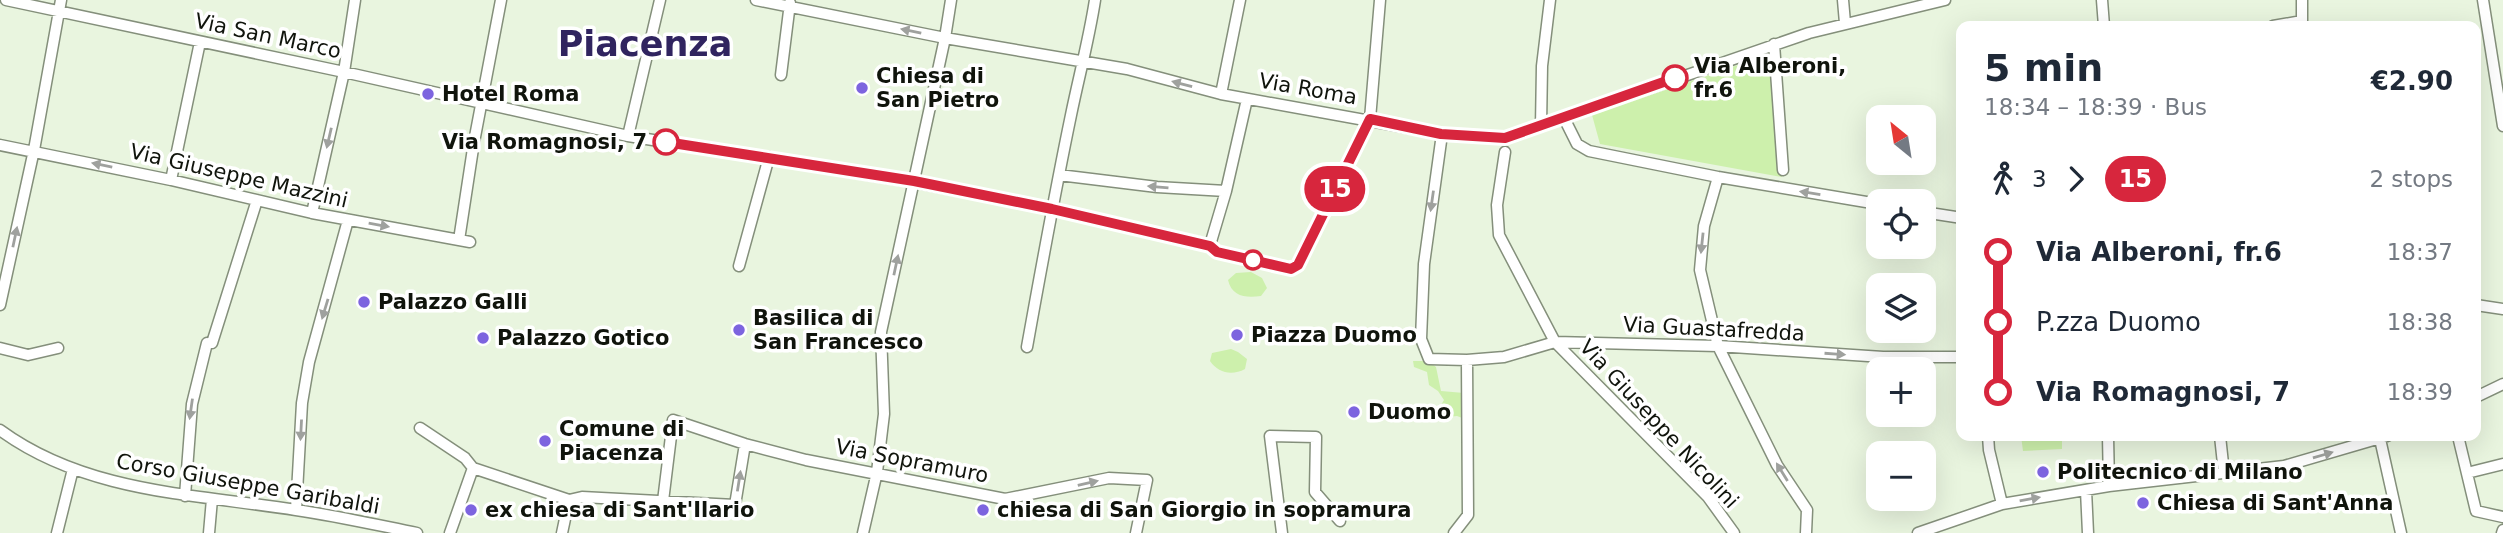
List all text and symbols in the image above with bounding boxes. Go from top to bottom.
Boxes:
street label: Via San Marco [193,9,343,63]
district label: Piacenza [558,24,732,64]
one-way arrow [900,26,922,37]
text: 5 min [1984,46,2103,90]
place label: Via Alberoni, fr.6 [1694,54,1846,102]
place label: Chiesa di San Pietro [876,64,999,112]
marker: Via Alberoni, fr.6 [1662,65,1688,91]
text: €2.90 [2371,66,2453,96]
street label: Via Roma [1257,69,1359,109]
one-way arrow [1171,78,1193,89]
marker: Chiesa di San Pietro [854,80,870,96]
place label: Hotel Roma [442,82,579,106]
marker: Hotel Roma [420,86,436,102]
text: 18:34 – 18:39 · Bus [1984,94,2207,120]
north arrow [1866,105,1936,175]
map controls [1866,105,1936,511]
one-way arrow [323,127,334,149]
marker: Via Romagnosi, 7 [653,129,679,155]
place label: Via Romagnosi, 7 [442,130,647,154]
street label: Via Giuseppe Mazzini [128,139,350,213]
one-way arrow [91,159,113,170]
icon: walk [1984,160,2022,198]
icon: forward [2057,160,2095,198]
text: 15 [2119,165,2152,193]
line badge: 15 [1304,166,1366,212]
text: 3 [2032,166,2047,192]
text: 2 stops [2369,166,2453,192]
text: 15 [1318,175,1352,203]
one-way arrow [1146,181,1168,192]
one-way arrow [1799,187,1821,198]
button: locate [1866,189,1936,259]
one-way arrow [1427,191,1438,213]
one-way arrow [368,220,390,231]
one-way arrow [10,226,21,248]
one-way arrow [1697,232,1708,254]
text: Via Alberoni, fr.6 [2036,237,2282,267]
text: 18:37 [2387,239,2453,265]
unlabelled marker [1243,250,1263,270]
one-way arrow [890,254,901,276]
button: layers [1866,273,1936,343]
place label: Palazzo Galli [378,290,528,314]
marker: Palazzo Galli [356,294,372,310]
one-way arrow [319,299,329,320]
place label: Basilica di San Francesco [753,306,923,354]
text: P.zza Duomo [2036,307,2201,337]
text: 18:38 [2387,309,2453,335]
street label: Via Guastafredda [1623,312,1805,346]
marker: Basilica di San Francesco [731,322,747,338]
place label: Piazza Duomo [1251,323,1417,347]
place label: Palazzo Gotico [497,326,669,350]
marker: Piazza Duomo [1229,327,1245,343]
marker: Palazzo Gotico [475,330,491,346]
street label: Via Giuseppe Nicolini [1575,335,1743,513]
one-way arrow [1824,349,1846,360]
button: + [1866,357,1936,427]
text: Via Romagnosi, 7 [2036,377,2290,407]
text: 18:39 [2387,379,2453,405]
one-way arrow [186,398,197,420]
place label: Duomo [1368,400,1451,424]
marker: Duomo [1346,404,1362,420]
place label: Comune di Piacenza [559,417,684,465]
one-way arrow [295,419,306,441]
marker: Comune di Piacenza [537,433,553,449]
street label: Via Sopramuro [834,434,990,488]
button: − [1866,441,1936,511]
street label: Corso Giuseppe Garibaldi [114,449,382,519]
one-way arrow [2312,449,2334,460]
place label: Politecnico di Milano [2057,460,2303,484]
one-way arrow [1776,462,1789,482]
marker: Politecnico di Milano [2035,464,2051,480]
one-way arrow [734,470,745,492]
one-way arrow [1077,477,1099,488]
place label: Chiesa di Sant'Anna [2157,491,2393,515]
one-way arrow [2019,493,2041,504]
marker: Chiesa di Sant'Anna [2135,495,2151,511]
place label: ex chiesa di Sant'Ilario [485,498,754,522]
place label: chiesa di San Giorgio in sopramura [997,498,1411,522]
marker: ex chiesa di Sant'Ilario [463,502,479,518]
marker: chiesa di San Giorgio in sopramura [975,502,991,518]

